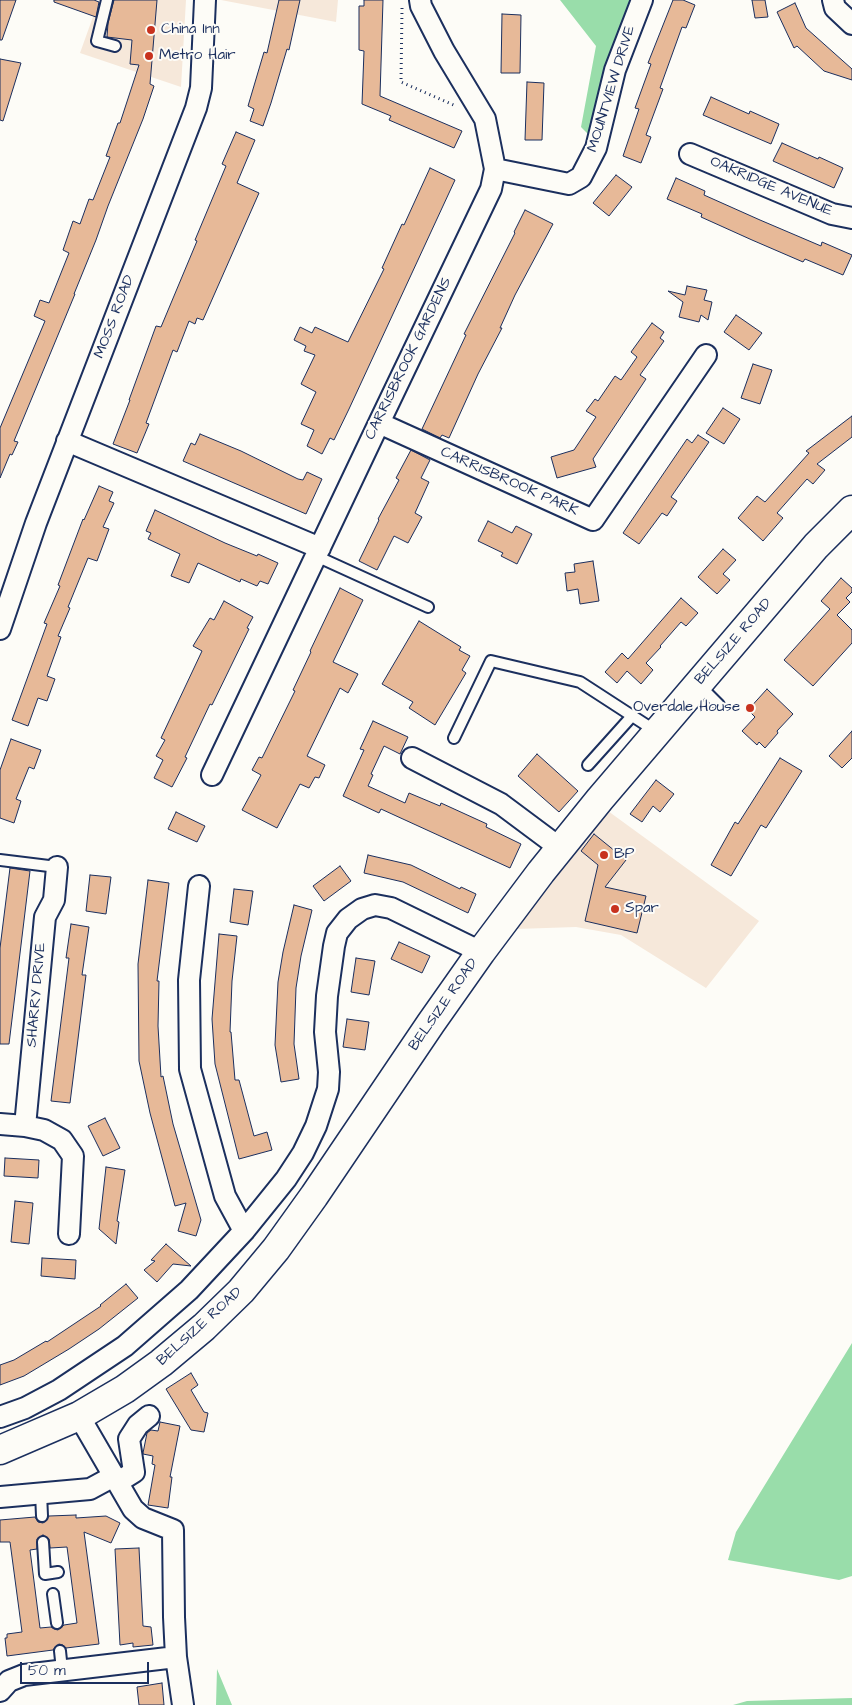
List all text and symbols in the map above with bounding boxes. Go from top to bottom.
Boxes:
place label: China Inn [161,21,220,39]
marker: China Inn [145,24,157,36]
street label: MOUNTVIEW DRIVE [584,24,640,154]
place label: Metro Hair [159,47,236,65]
marker: Metro Hair [143,50,155,62]
street label: OAKRIDGE AVENUE [707,153,835,221]
street label: MOSS ROAD [91,273,139,361]
street label: CARRISBROOK GARDENS [362,275,456,443]
street label: CARRISBROOK PARK [437,443,581,521]
street label: BELSIZE ROAD [692,595,776,689]
place label: Overdale House [633,699,740,717]
marker: Overdale House [744,702,756,714]
place label: BP [614,846,634,864]
marker: BP [598,849,610,861]
place label: Spar [625,900,659,918]
marker: Spar [609,903,621,915]
street label: SHARRY DRIVE [23,942,51,1048]
street label: BELSIZE ROAD [405,955,483,1055]
street label: BELSIZE ROAD [154,1284,246,1370]
scale bar [22,1652,151,1684]
text: 50 m [28,1660,66,1681]

